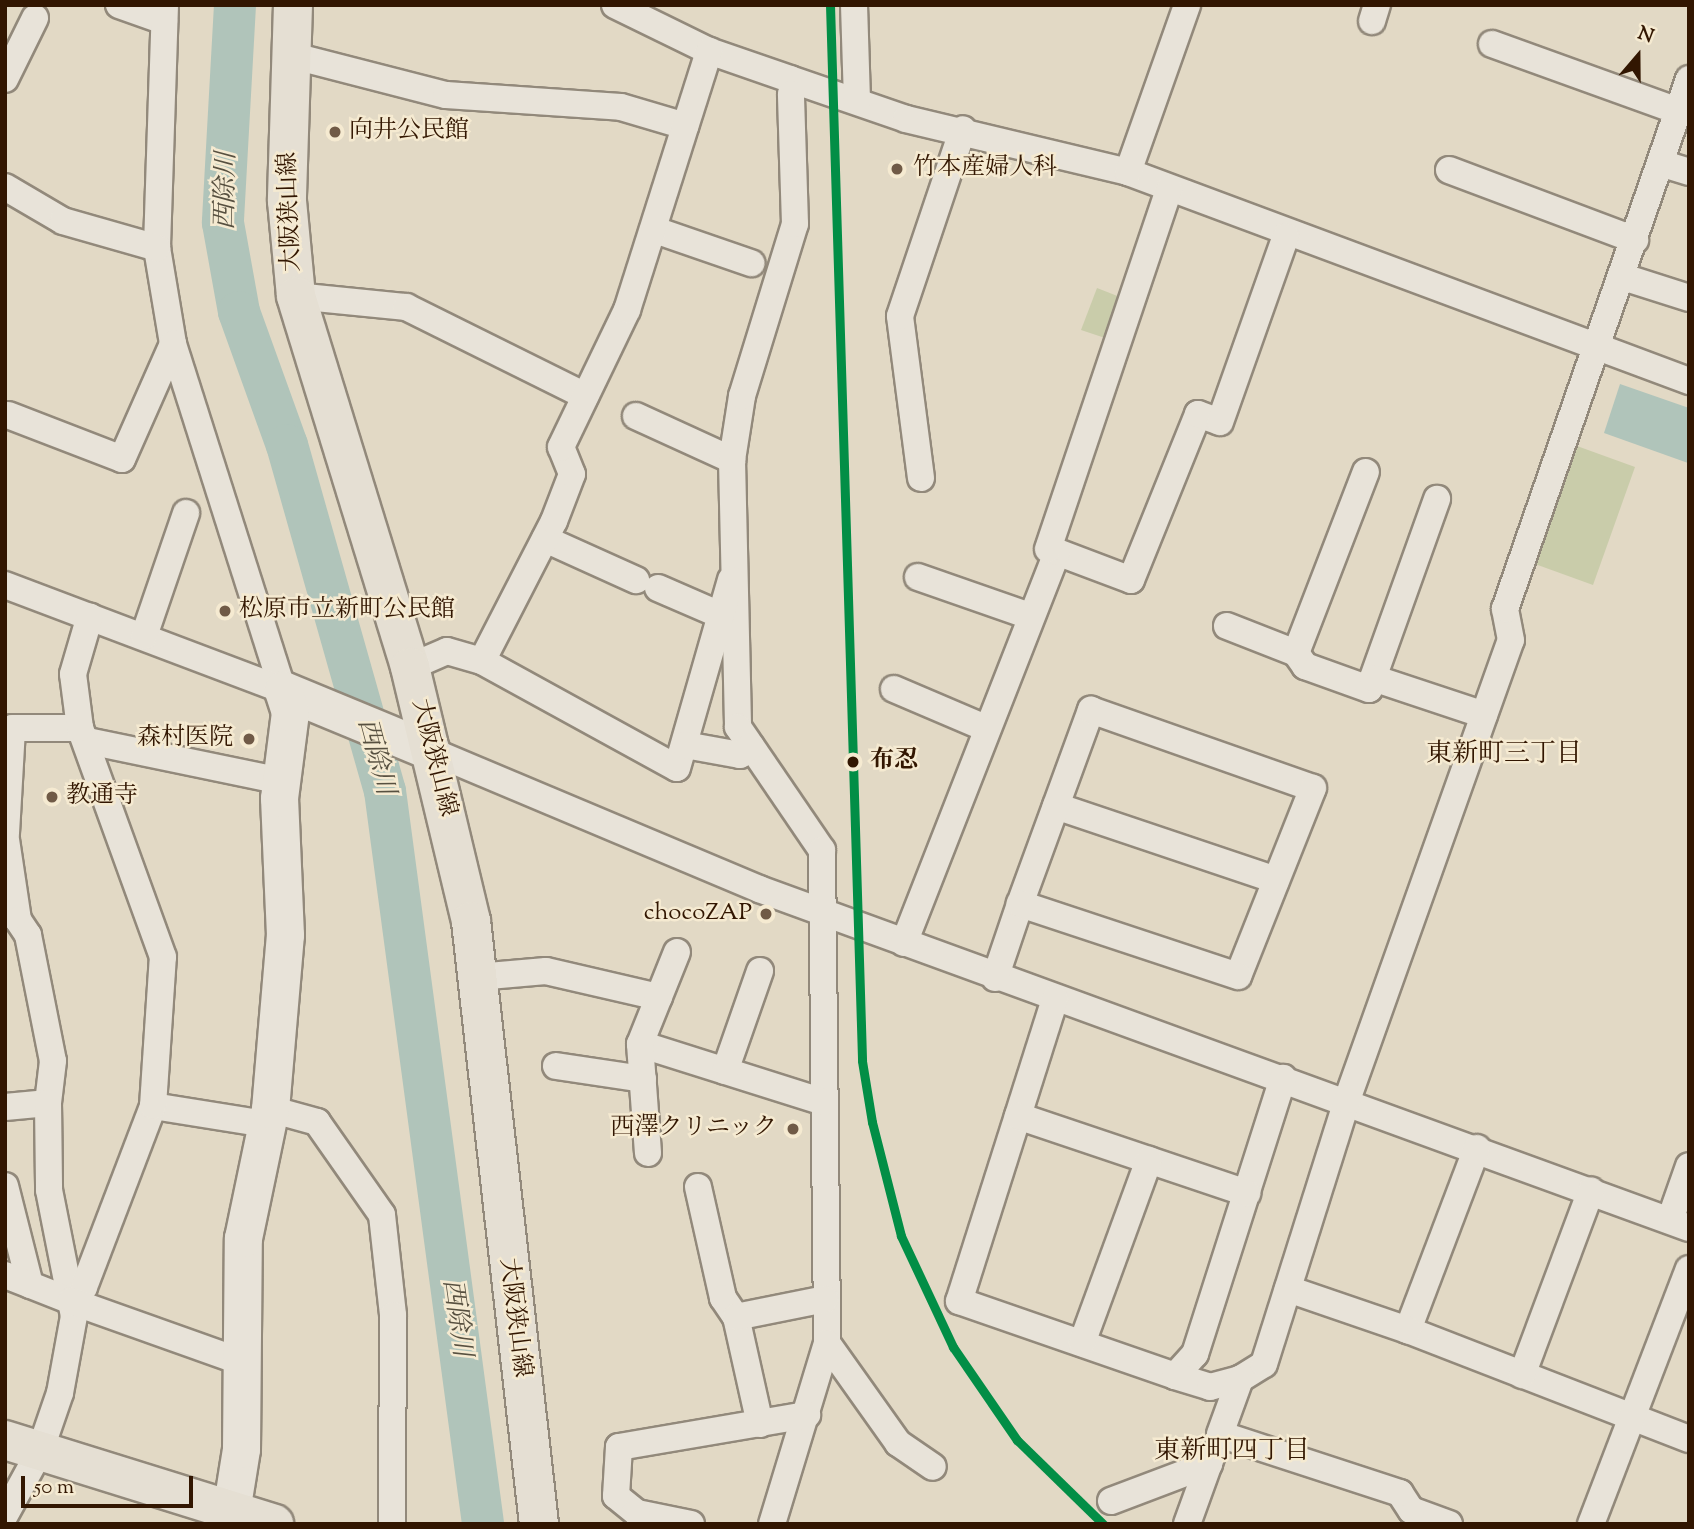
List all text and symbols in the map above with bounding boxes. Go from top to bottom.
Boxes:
north arrow [1603,21,1673,91]
text: N [1634,21,1657,51]
place label: 向井公民館 [349,118,469,146]
marker: 向井公民館 [327,124,343,140]
water label: 西除川 [211,152,243,230]
street label: 大阪狭山線 [275,152,307,272]
place label: 竹本産婦人科 [913,155,1057,183]
marker: 竹本産婦人科 [887,159,907,179]
place label: 松原市立新町公民館 [239,597,455,625]
marker: 松原市立新町公民館 [217,603,233,619]
street label: 大阪狭山線 [405,696,461,820]
water label: 西除川 [350,715,400,799]
place label: 森村医院 [137,725,233,753]
marker: 森村医院 [239,729,259,749]
district label: 東新町三丁目 [1426,739,1582,771]
place label: 布忍 [870,748,918,776]
marker: 布忍 [842,751,864,773]
place label: 教通寺 [66,783,138,811]
marker: 教通寺 [44,789,60,805]
place label: chocoZAP [644,900,752,928]
marker: chocoZAP [758,906,774,922]
place label: 西澤クリニック [609,1115,777,1143]
marker: 西澤クリニック [783,1119,803,1139]
street label: 大阪狭山線 [492,1257,536,1379]
water label: 西除川 [435,1277,477,1359]
district label: 東新町四丁目 [1154,1436,1310,1468]
scale bar [24,1462,196,1506]
text: 50 m [34,1473,74,1503]

